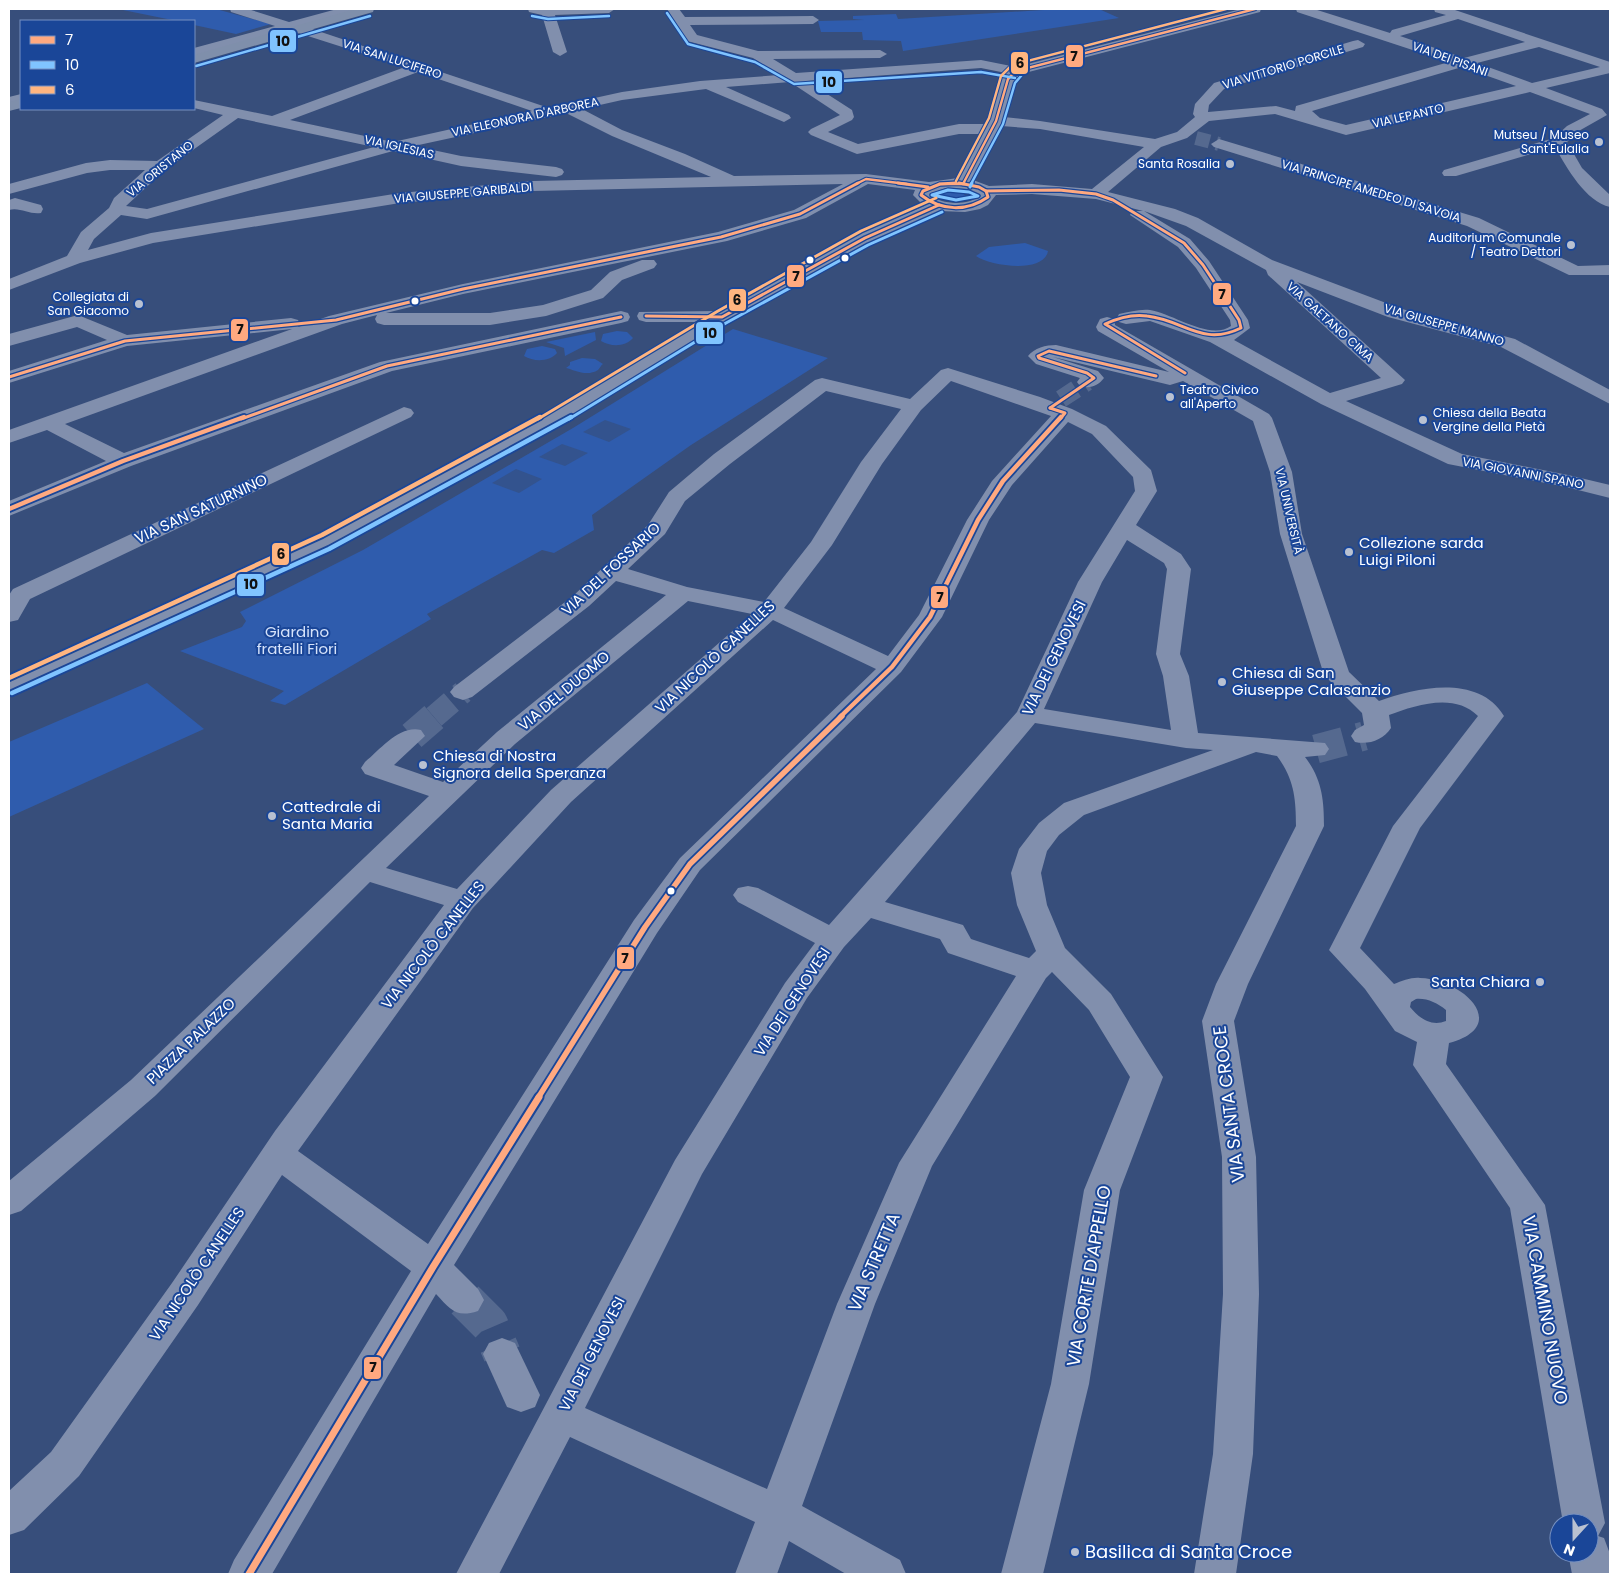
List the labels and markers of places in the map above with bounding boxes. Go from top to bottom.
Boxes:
place label: Mutseu / Museo Sant'Eulalia [1494,126,1589,157]
marker: Mutseu / Museo Sant'Eulalia [1593,136,1605,148]
place label: Santa Rosalia [1138,155,1220,172]
marker: Santa Rosalia [1224,158,1236,170]
place label: Auditorium Comunale / Teatro Dettori [1428,229,1561,260]
marker: Auditorium Comunale / Teatro Dettori [1565,239,1577,251]
unlabelled marker [840,253,850,263]
unlabelled marker [805,255,815,265]
place label: Collegiata di San Giacomo [48,288,129,319]
unlabelled marker [410,296,420,306]
marker: Collegiata di San Giacomo [133,298,145,310]
place label: Teatro Civico all'Aperto [1180,381,1259,412]
marker: Teatro Civico all'Aperto [1164,391,1176,403]
place label: Chiesa della Beata Vergine della Pietà [1433,404,1546,435]
marker: Chiesa della Beata Vergine della Pietà [1417,414,1429,426]
place label: Collezione sarda Luigi Piloni [1359,532,1484,570]
marker: Collezione sarda Luigi Piloni [1343,546,1355,558]
place label: Chiesa di San Giuseppe Calasanzio [1232,662,1391,700]
marker: Chiesa di San Giuseppe Calasanzio [1216,676,1228,688]
place label: Chiesa di Nostra Signora della Speranza [433,745,606,783]
marker: Chiesa di Nostra Signora della Speranza [417,759,429,771]
place label: Cattedrale di Santa Maria [282,796,381,834]
marker: Cattedrale di Santa Maria [266,810,278,822]
unlabelled marker [666,886,676,896]
place label: Santa Chiara [1431,971,1530,992]
marker: Santa Chiara [1534,976,1546,988]
place label: Basilica di Santa Croce [1085,1539,1292,1564]
marker: Basilica di Santa Croce [1069,1546,1081,1558]

